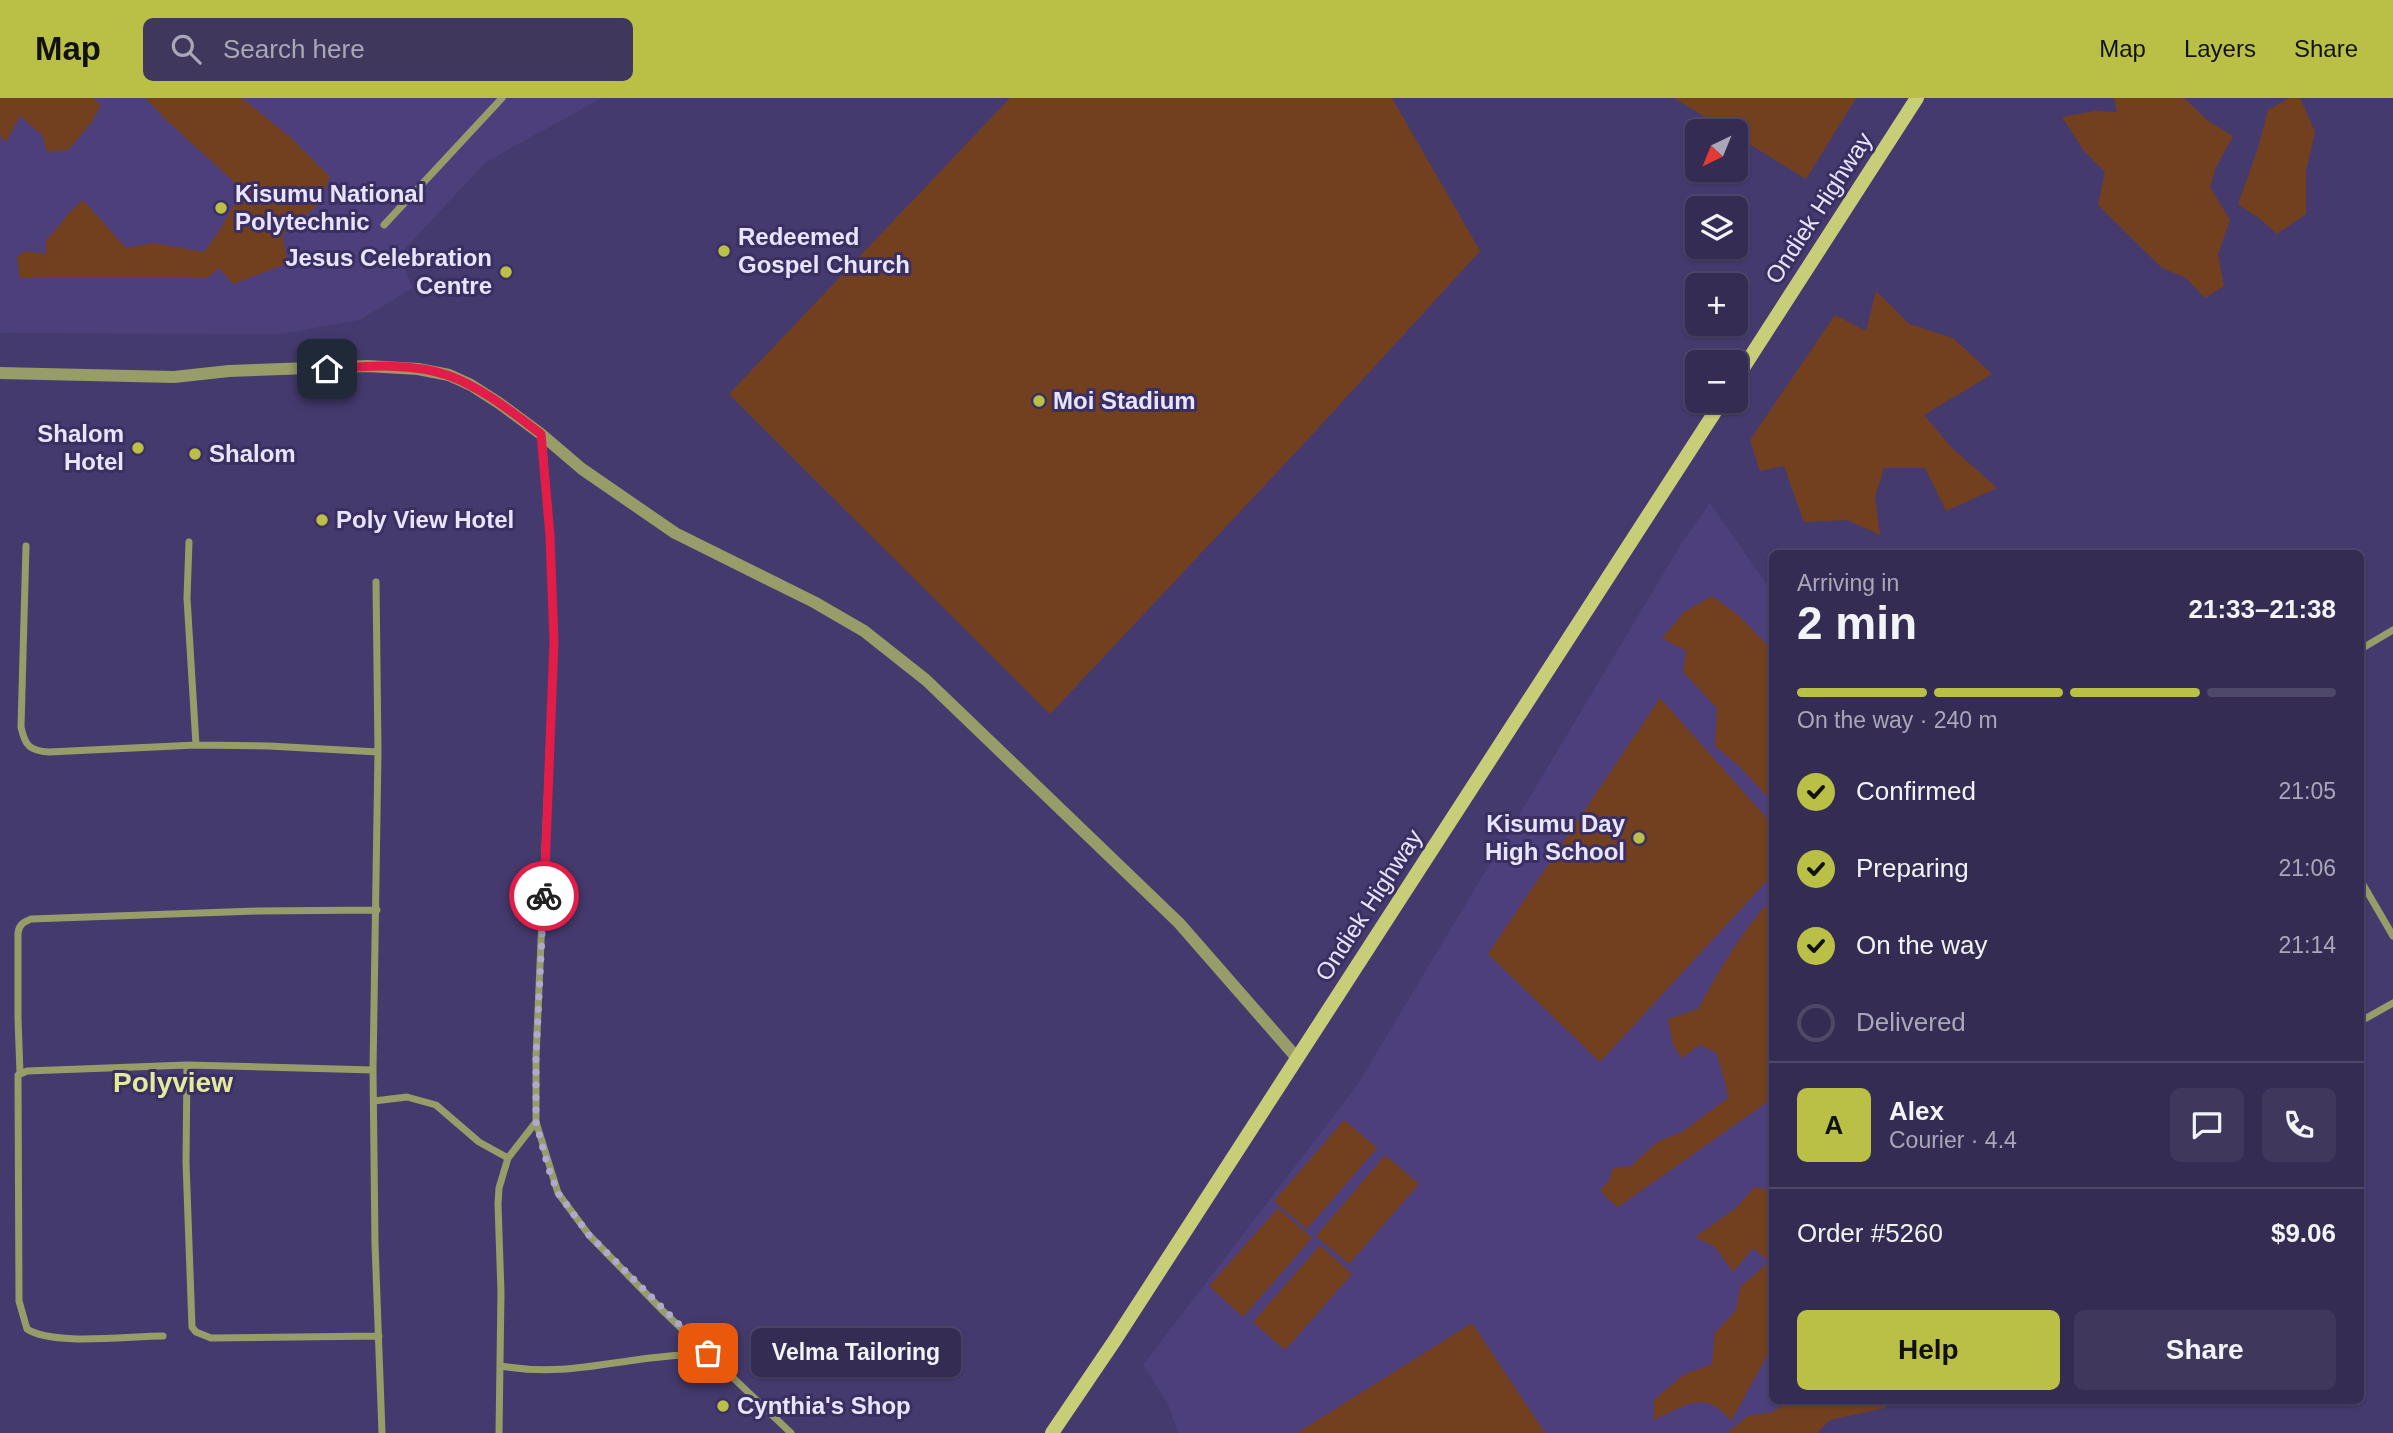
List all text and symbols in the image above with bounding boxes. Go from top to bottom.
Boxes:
search box [143,18,633,81]
text: Map [35,30,101,67]
icon: search [167,30,205,68]
text: Search here [223,34,365,64]
text: Map [2099,35,2146,62]
text: Layers [2184,35,2256,62]
text: Share [2294,35,2358,62]
north arrow [1685,119,1748,182]
map controls [1685,119,1748,413]
street label: Ondiek Highway [1760,127,1877,288]
place label: Kisumu National Polytechnic [235,180,424,235]
button: layers [1685,196,1748,259]
marker: Kisumu National Polytechnic [213,200,229,216]
place label: Redeemed Gospel Church [738,223,910,278]
marker: Redeemed Gospel Church [716,243,732,259]
place label: Jesus Celebration Centre [285,244,492,299]
marker: Jesus Celebration Centre [498,264,514,280]
button: + [1685,273,1748,336]
pin [297,339,357,399]
icon: home [308,350,346,388]
button: − [1685,350,1748,413]
place label: Moi Stadium [1053,387,1196,414]
marker: Moi Stadium [1031,393,1047,409]
place label: Shalom Hotel [37,420,124,475]
marker: Shalom Hotel [130,440,146,456]
place label: Shalom [209,440,296,467]
marker: Shalom [187,446,203,462]
place label: Poly View Hotel [336,506,514,533]
marker: Poly View Hotel [314,512,330,528]
text: Arriving in [1797,570,1899,596]
text: 21:33–21:38 [2189,594,2336,624]
text: 2 min [1797,597,1917,649]
text: On the way · 240 m [1797,707,1998,733]
icon: check [1797,773,1835,811]
text: Confirmed [1856,776,1976,806]
text: 21:05 [2278,778,2336,804]
place label: Kisumu Day High School [1485,810,1626,865]
street label: Ondiek Highway [1310,824,1427,985]
marker: Kisumu Day High School [1631,830,1647,846]
icon: check [1797,850,1835,888]
text: Preparing [1856,853,1969,883]
text: 21:06 [2278,855,2336,881]
courier [509,861,579,931]
icon: bike [525,877,563,915]
icon: check [1797,927,1835,965]
text: On the way [1856,930,1988,960]
text: 21:14 [2278,932,2336,958]
text: Delivered [1856,1007,1966,1037]
district label: Polyview [113,1067,233,1098]
button: chat [2170,1088,2244,1162]
button: phone [2262,1088,2336,1162]
text: Alex [1889,1096,1944,1126]
text: A [1825,1110,1843,1140]
text: Courier · 4.4 [1889,1127,2017,1153]
text: Order #5260 [1797,1218,1943,1248]
text: $9.06 [2271,1218,2336,1248]
button: Help [1797,1310,2060,1390]
button: Share [2074,1310,2336,1390]
pin [678,1323,738,1383]
callout: Velma Tailoring [750,1328,960,1378]
icon: bag [689,1334,727,1372]
text: Velma Tailoring [772,1339,940,1365]
place label: Cynthia's Shop [737,1392,911,1419]
marker: Cynthia's Shop [715,1398,731,1414]

